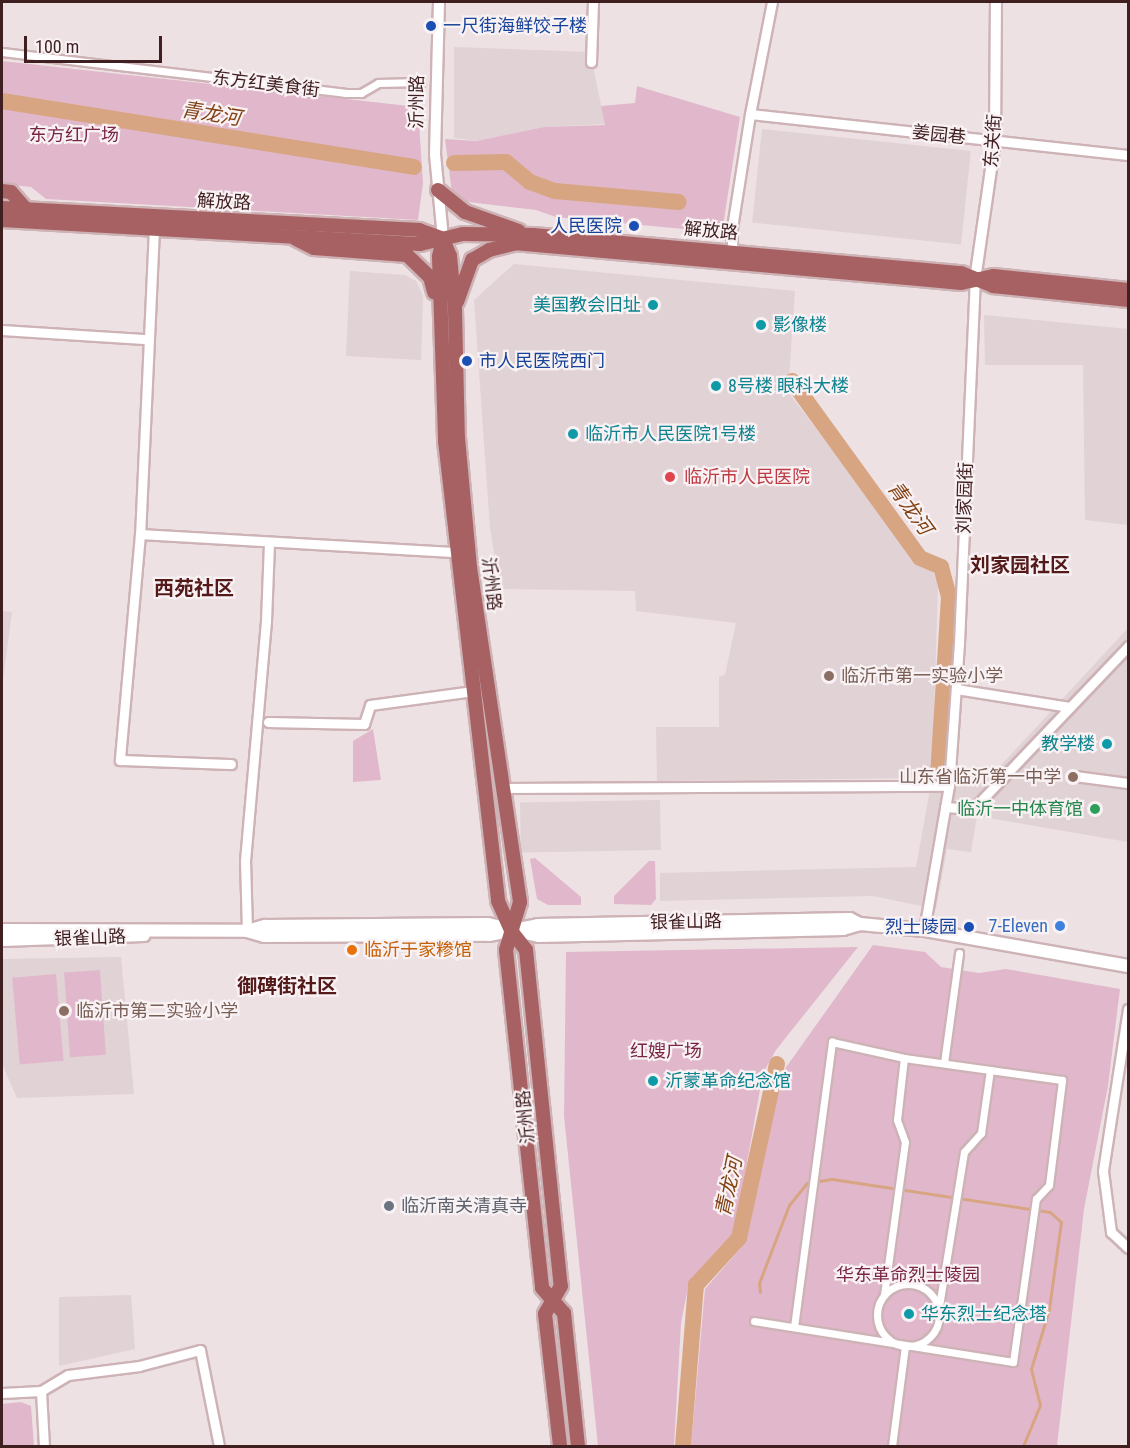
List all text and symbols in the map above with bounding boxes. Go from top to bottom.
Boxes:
place label: 一尺街海鲜饺子楼 [443,15,587,37]
marker: 一尺街海鲜饺子楼 [424,19,438,33]
scale bar [27,24,165,62]
text: 100 m [35,36,79,57]
street label: 东方红美食街 [211,67,321,101]
street label: 沂州路 [406,75,428,129]
water label: 青龙河 [179,97,243,131]
street label: 东关街 [980,113,1006,169]
street label: 姜园巷 [911,121,967,149]
park label: 东方红广场 [29,124,119,146]
street label: 解放路 [196,190,252,214]
place label: 人民医院 [550,215,622,237]
street label: 解放路 [683,218,739,244]
marker: 人民医院 [627,219,641,233]
place label: 美国教会旧址 [533,294,641,316]
marker: 美国教会旧址 [646,298,660,312]
place label: 影像楼 [773,314,827,336]
marker: 影像楼 [754,318,768,332]
place label: 市人民医院西门 [479,350,605,372]
marker: 市人民医院西门 [460,354,474,368]
place label: 8号楼 眼科大楼 [728,375,849,397]
marker: 8号楼 眼科大楼 [709,379,723,393]
place label: 临沂市人民医院1号楼 [585,423,756,445]
marker: 临沂市人民医院1号楼 [566,427,580,441]
street label: 刘家园街 [953,462,977,534]
place label: 临沂市人民医院 [684,466,810,488]
marker: 临沂市人民医院 [661,468,679,486]
water label: 青龙河 [883,477,937,539]
district label: 刘家园社区 [970,553,1070,577]
street label: 沂州路 [477,556,505,612]
district label: 西苑社区 [154,576,234,600]
place label: 临沂市第一实验小学 [841,665,1003,687]
marker: 临沂市第一实验小学 [822,669,836,683]
place label: 教学楼 [1041,733,1095,755]
marker: 教学楼 [1100,737,1114,751]
place label: 山东省临沂第一中学 [899,766,1061,788]
marker: 山东省临沂第一中学 [1066,770,1080,784]
place label: 临沂一中体育馆 [957,798,1083,820]
marker: 临沂一中体育馆 [1088,802,1102,816]
street label: 银雀山路 [650,911,722,933]
place label: 7-Eleven [989,915,1048,937]
place label: 烈士陵园 [885,916,957,938]
marker: 7-Eleven [1053,919,1067,933]
marker: 烈士陵园 [962,920,976,934]
street label: 银雀山路 [54,926,126,950]
place label: 临沂于家糁馆 [364,939,472,961]
marker: 临沂于家糁馆 [345,943,359,957]
district label: 御碑街社区 [237,974,337,998]
place label: 临沂市第二实验小学 [76,1000,238,1022]
marker: 临沂市第二实验小学 [57,1004,71,1018]
park label: 红嫂广场 [630,1040,702,1062]
place label: 沂蒙革命纪念馆 [665,1070,791,1092]
marker: 沂蒙革命纪念馆 [646,1074,660,1088]
street label: 沂州路 [512,1089,540,1145]
water label: 青龙河 [711,1155,747,1219]
place label: 临沂南关清真寺 [401,1195,527,1217]
marker: 临沂南关清真寺 [382,1199,396,1213]
park label: 华东革命烈士陵园 [836,1264,980,1286]
place label: 华东烈士纪念塔 [921,1303,1047,1325]
marker: 华东烈士纪念塔 [902,1307,916,1321]

